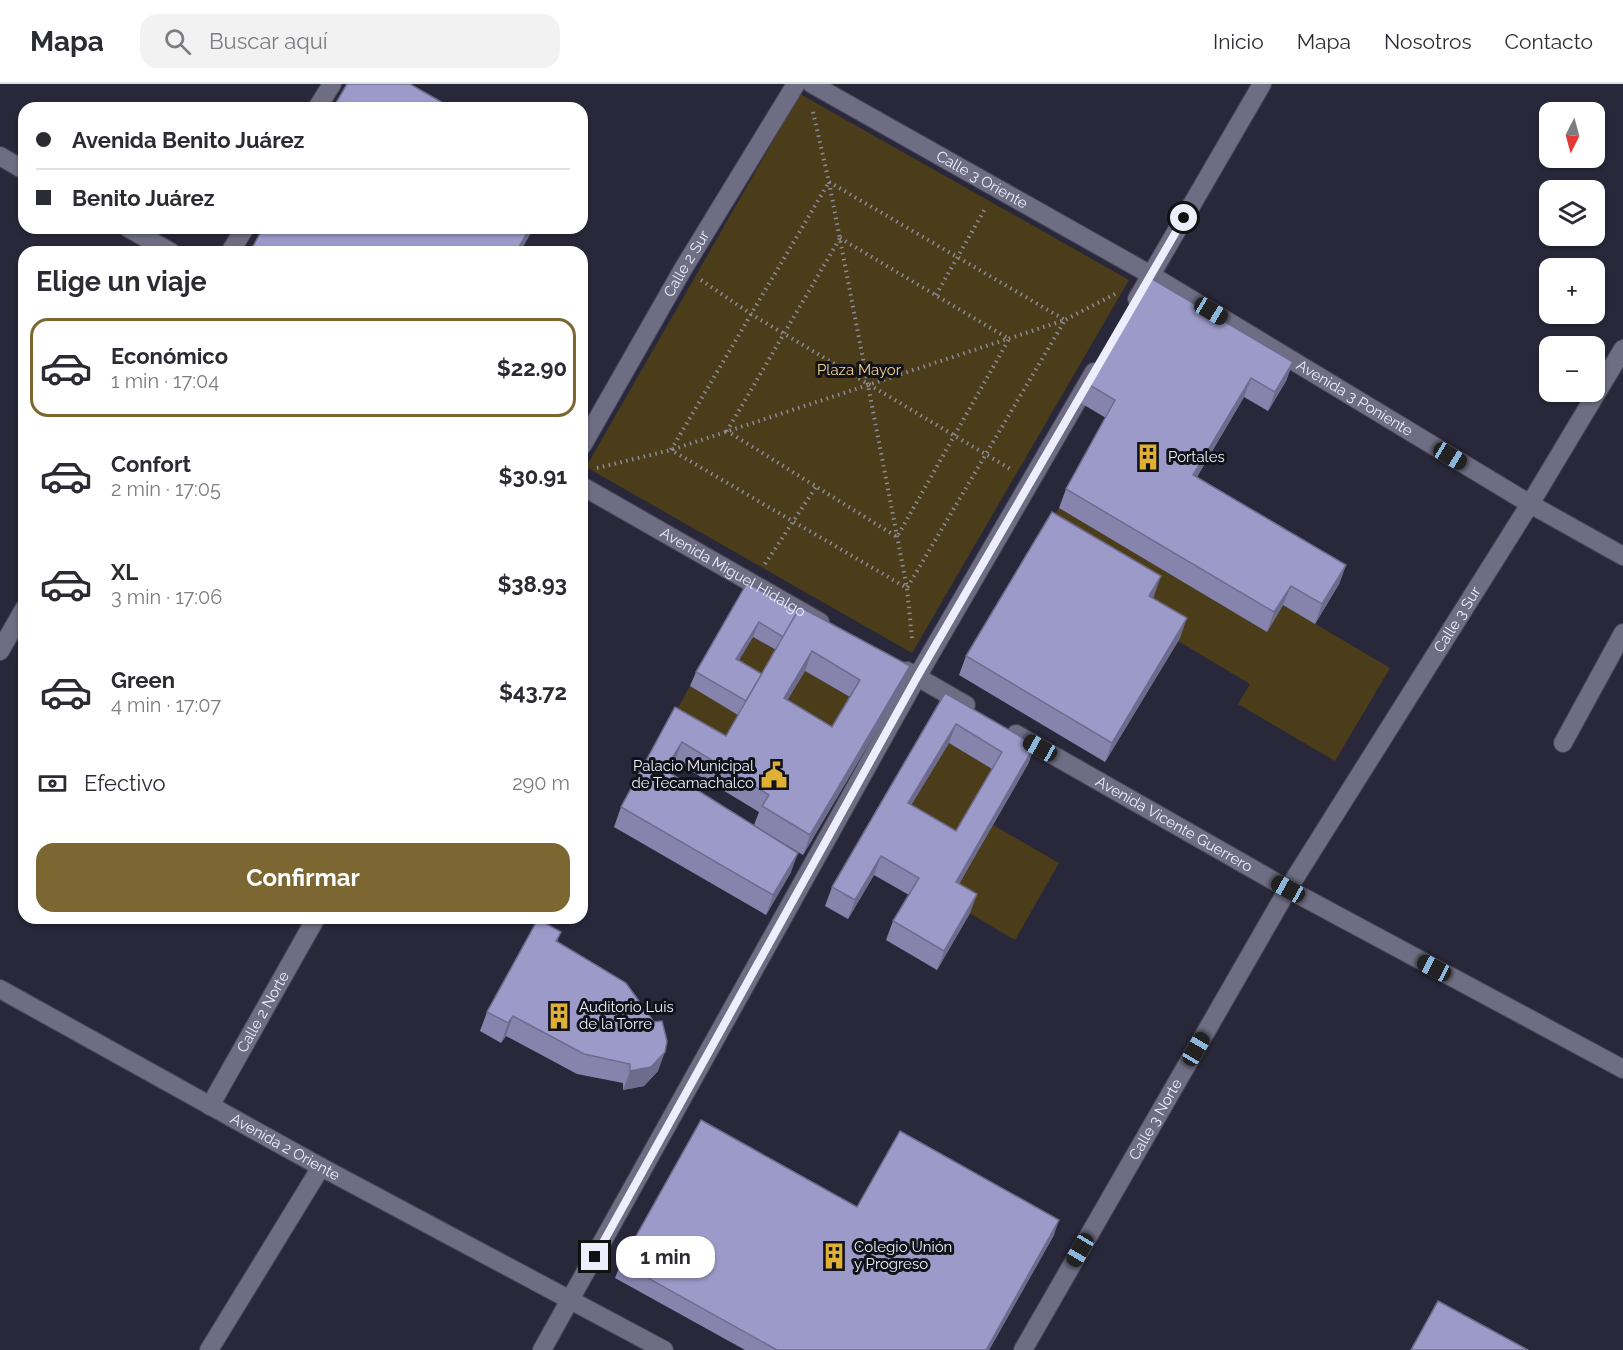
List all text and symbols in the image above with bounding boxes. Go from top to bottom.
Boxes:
search box [140,14,560,68]
text: Mapa [30,25,104,58]
icon: search [161,25,194,58]
text: Buscar aquí [209,28,328,54]
text: Inicio [1213,29,1264,54]
text: Mapa [1297,29,1351,54]
text: Nosotros [1384,29,1472,54]
text: Contacto [1505,29,1593,54]
north arrow [1539,102,1605,168]
map controls [1539,102,1605,402]
text: Avenida Benito Juárez [72,127,304,153]
street label: Calle 3 Oriente [933,147,1031,213]
button: layers [1539,180,1605,246]
text: Benito Juárez [72,185,214,211]
route start [1170,204,1197,231]
street label: Calle 2 Sur [660,227,714,300]
button: + [1539,258,1605,324]
text: Elige un viaje [36,266,207,297]
car [1191,294,1231,328]
button: − [1539,336,1605,402]
icon: car [39,341,93,395]
text: Económico [111,343,228,369]
text: $22.90 [497,355,567,381]
street label: Avenida 3 Poniente [1293,356,1416,440]
park label: Plaza Mayor [817,361,902,379]
text: 1 min · 17:04 [111,369,219,393]
car [1430,439,1470,473]
building icon: Portales [1133,442,1163,472]
place label: Portales [1168,448,1225,466]
icon: car [39,449,93,503]
text: Confort [111,451,191,477]
text: $30.91 [499,463,567,489]
text: 2 min · 17:05 [111,477,221,501]
street label: Avenida Miguel Hidalgo [657,524,809,621]
icon: car [39,557,93,611]
text: XL [111,559,138,585]
text: $38.93 [497,571,567,597]
street label: Calle 3 Sur [1430,583,1485,656]
text: 3 min · 17:06 [111,585,222,609]
icon: car [39,665,93,719]
text: Green [111,667,175,693]
text: $43.72 [499,679,567,705]
text: 4 min · 17:07 [111,693,221,717]
car [1020,731,1060,765]
place label: Palacio Municipal de Tecamachalco [632,757,755,792]
public building icon: Palacio Municipal de Tecamachalco [759,760,789,790]
icon: cash [36,767,69,800]
text: Efectivo [84,770,166,796]
text: 290 m [512,771,570,795]
street label: Avenida Vicente Guerrero [1093,772,1256,876]
button: Confirmar [36,843,570,912]
car [1268,872,1308,906]
car [1414,952,1454,984]
street label: Calle 2 Norte [233,968,293,1056]
place label: Auditorio Luis de la Torre [579,998,674,1033]
building icon: Auditorio Luis de la Torre [544,1001,574,1031]
car [1179,1029,1213,1069]
street label: Calle 3 Norte [1125,1075,1186,1163]
street label: Avenida 2 Oriente [227,1110,343,1184]
car [1063,1230,1097,1270]
callout: 1 min [616,1236,715,1278]
place label: Colegio Unión y Progreso [854,1238,952,1273]
building icon: Colegio Unión y Progreso [819,1241,849,1271]
route end [581,1243,608,1270]
text: 1 min [640,1245,691,1269]

